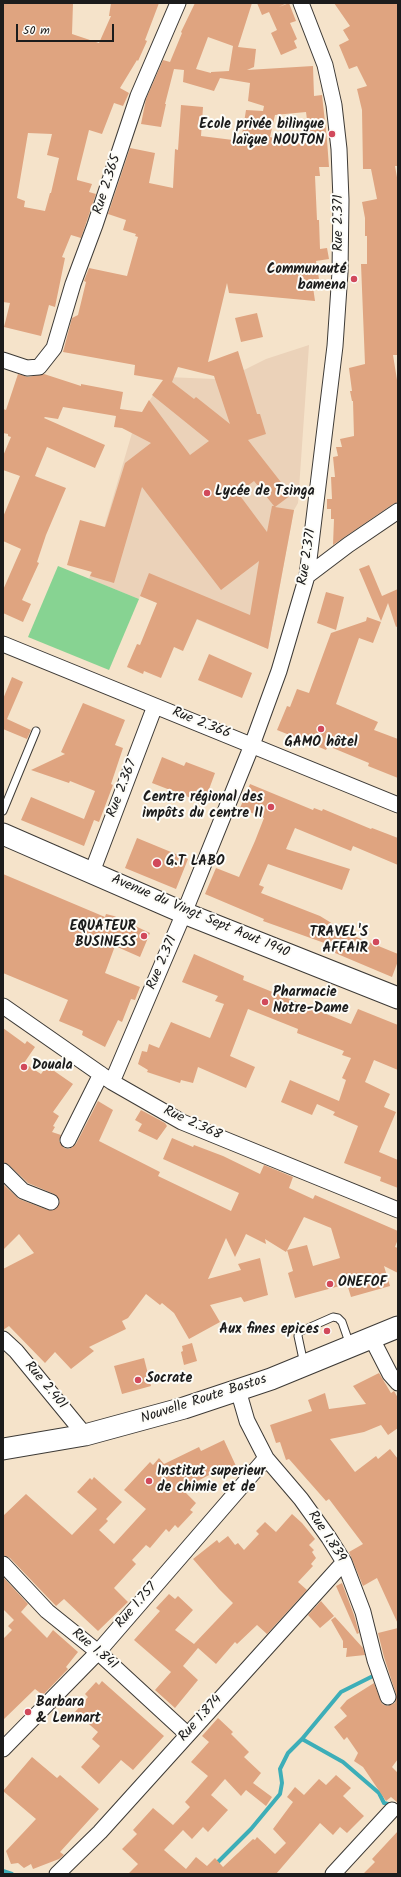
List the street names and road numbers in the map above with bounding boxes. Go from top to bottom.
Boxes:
street label: Rue 2.365 [90,153,126,217]
street label: Rue 2.371 [332,194,348,252]
street label: Rue 2.371 [295,527,321,587]
street label: Rue 2.366 [169,705,233,743]
street label: Rue 2.367 [104,758,142,820]
street label: Avenue du Vingt Sept Aout 1940 [108,872,292,962]
street label: Rue 2.371 [144,933,182,993]
street label: Rue 2.368 [160,1103,224,1145]
street label: Rue 2.401 [20,1359,70,1413]
street label: Nouvelle Route Bastos [139,1372,269,1428]
street label: Rue 1.839 [303,1508,349,1566]
street label: Rue 1.757 [113,1580,161,1632]
street label: Rue 1.841 [68,1626,120,1674]
street label: Rue 1.874 [176,1692,226,1746]

